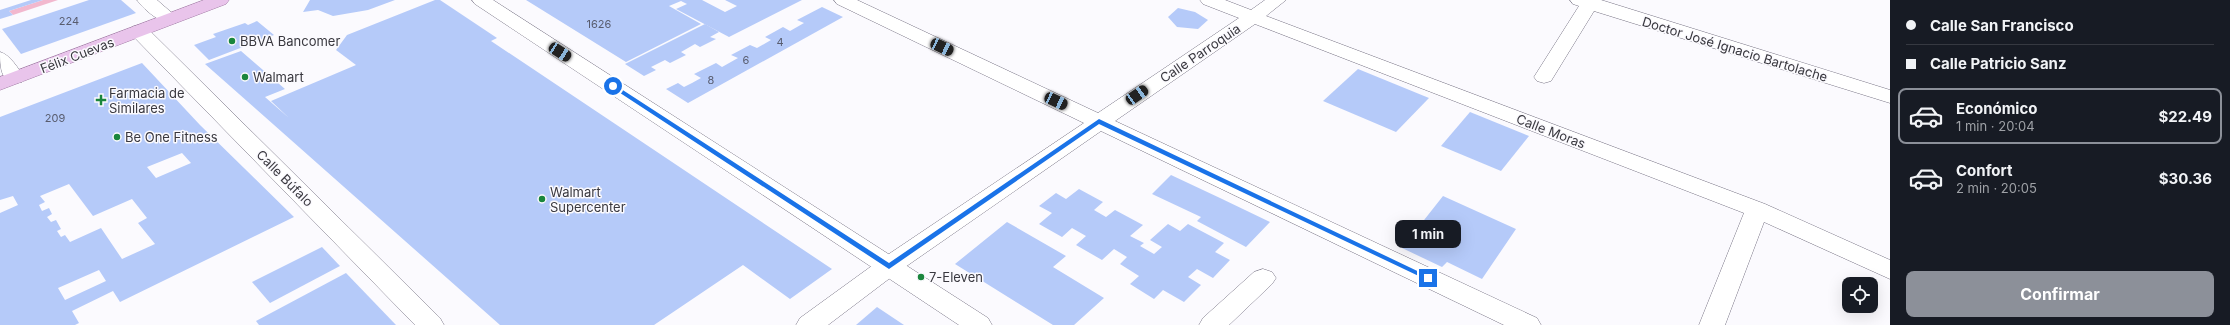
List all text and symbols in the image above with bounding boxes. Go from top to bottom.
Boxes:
street label: Doctor José Ignacio Bartolache [1640,13,1830,85]
house number: 224 [59,14,79,28]
text: Calle San Francisco [1930,16,2074,35]
house number: 1626 [587,17,612,31]
street label: Calle Parroquia [1157,20,1243,86]
place label: BBVA Bancomer [240,33,340,49]
street label: Félix Cuevas [38,34,116,76]
house number: 4 [776,35,784,49]
marker: BBVA Bancomer [227,36,237,46]
car [929,36,955,58]
car [547,40,573,64]
house number: 6 [743,53,750,67]
text: Calle Patricio Sanz [1930,54,2067,73]
place label: Walmart [253,69,304,85]
marker: Walmart [240,72,250,82]
house number: 8 [708,73,715,87]
route start [604,77,622,95]
car [1124,83,1150,107]
place label: Farmacia de Similares [109,85,185,116]
car [1043,90,1069,112]
marker: Farmacia de Similares [96,95,106,105]
icon: car [1908,98,1944,134]
text: Económico [1956,99,2037,118]
text: $22.49 [2158,107,2212,126]
street label: Calle Moras [1514,110,1588,152]
house number: 209 [45,111,65,125]
text: 1 min · 20:04 [1956,118,2035,134]
place label: Be One Fitness [125,129,218,145]
marker: Be One Fitness [112,132,122,142]
street label: Calle Búfalo [253,146,317,210]
icon: car [1908,160,1944,196]
text: Confort [1956,161,2012,180]
text: $30.36 [2159,169,2212,188]
text: 2 min · 20:05 [1956,180,2037,196]
place label: Walmart Supercenter [550,184,626,215]
marker: Walmart Supercenter [537,194,547,204]
callout: 1 min [1395,220,1461,248]
text: 1 min [1412,226,1444,242]
place label: 7-Eleven [929,269,983,285]
route end [1419,269,1437,287]
button: Confirmar [1906,271,2214,317]
marker: 7-Eleven [916,272,926,282]
map controls [1842,277,1878,313]
button: locate [1842,277,1878,313]

